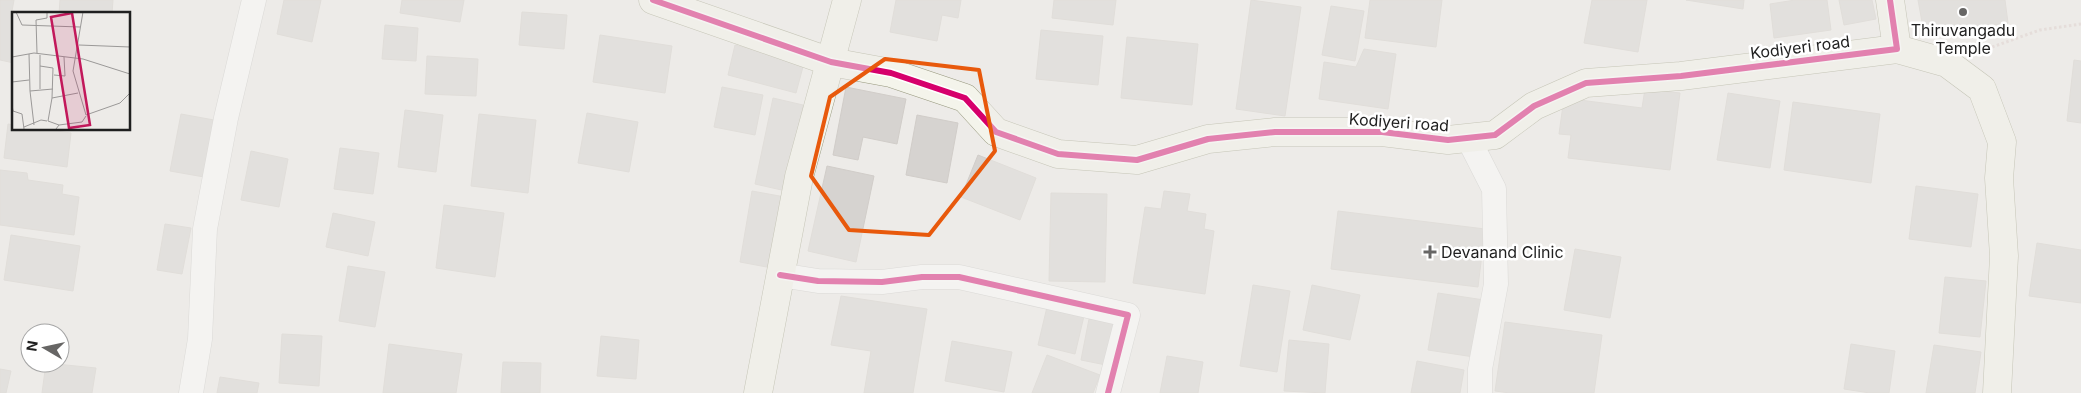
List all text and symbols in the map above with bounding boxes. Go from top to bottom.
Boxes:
marker: Thiruvangadu Temple [1957,6,1969,18]
inset map [12,12,130,130]
place label: Thiruvangadu Temple [1911,20,2015,58]
street label: Kodiyeri road [1749,31,1851,63]
street label: Kodiyeri road [1348,109,1450,135]
place label: Devanand Clinic [1441,242,1564,262]
marker: Devanand Clinic [1423,245,1437,259]
north arrow [20,323,70,373]
text: N [22,339,41,352]

